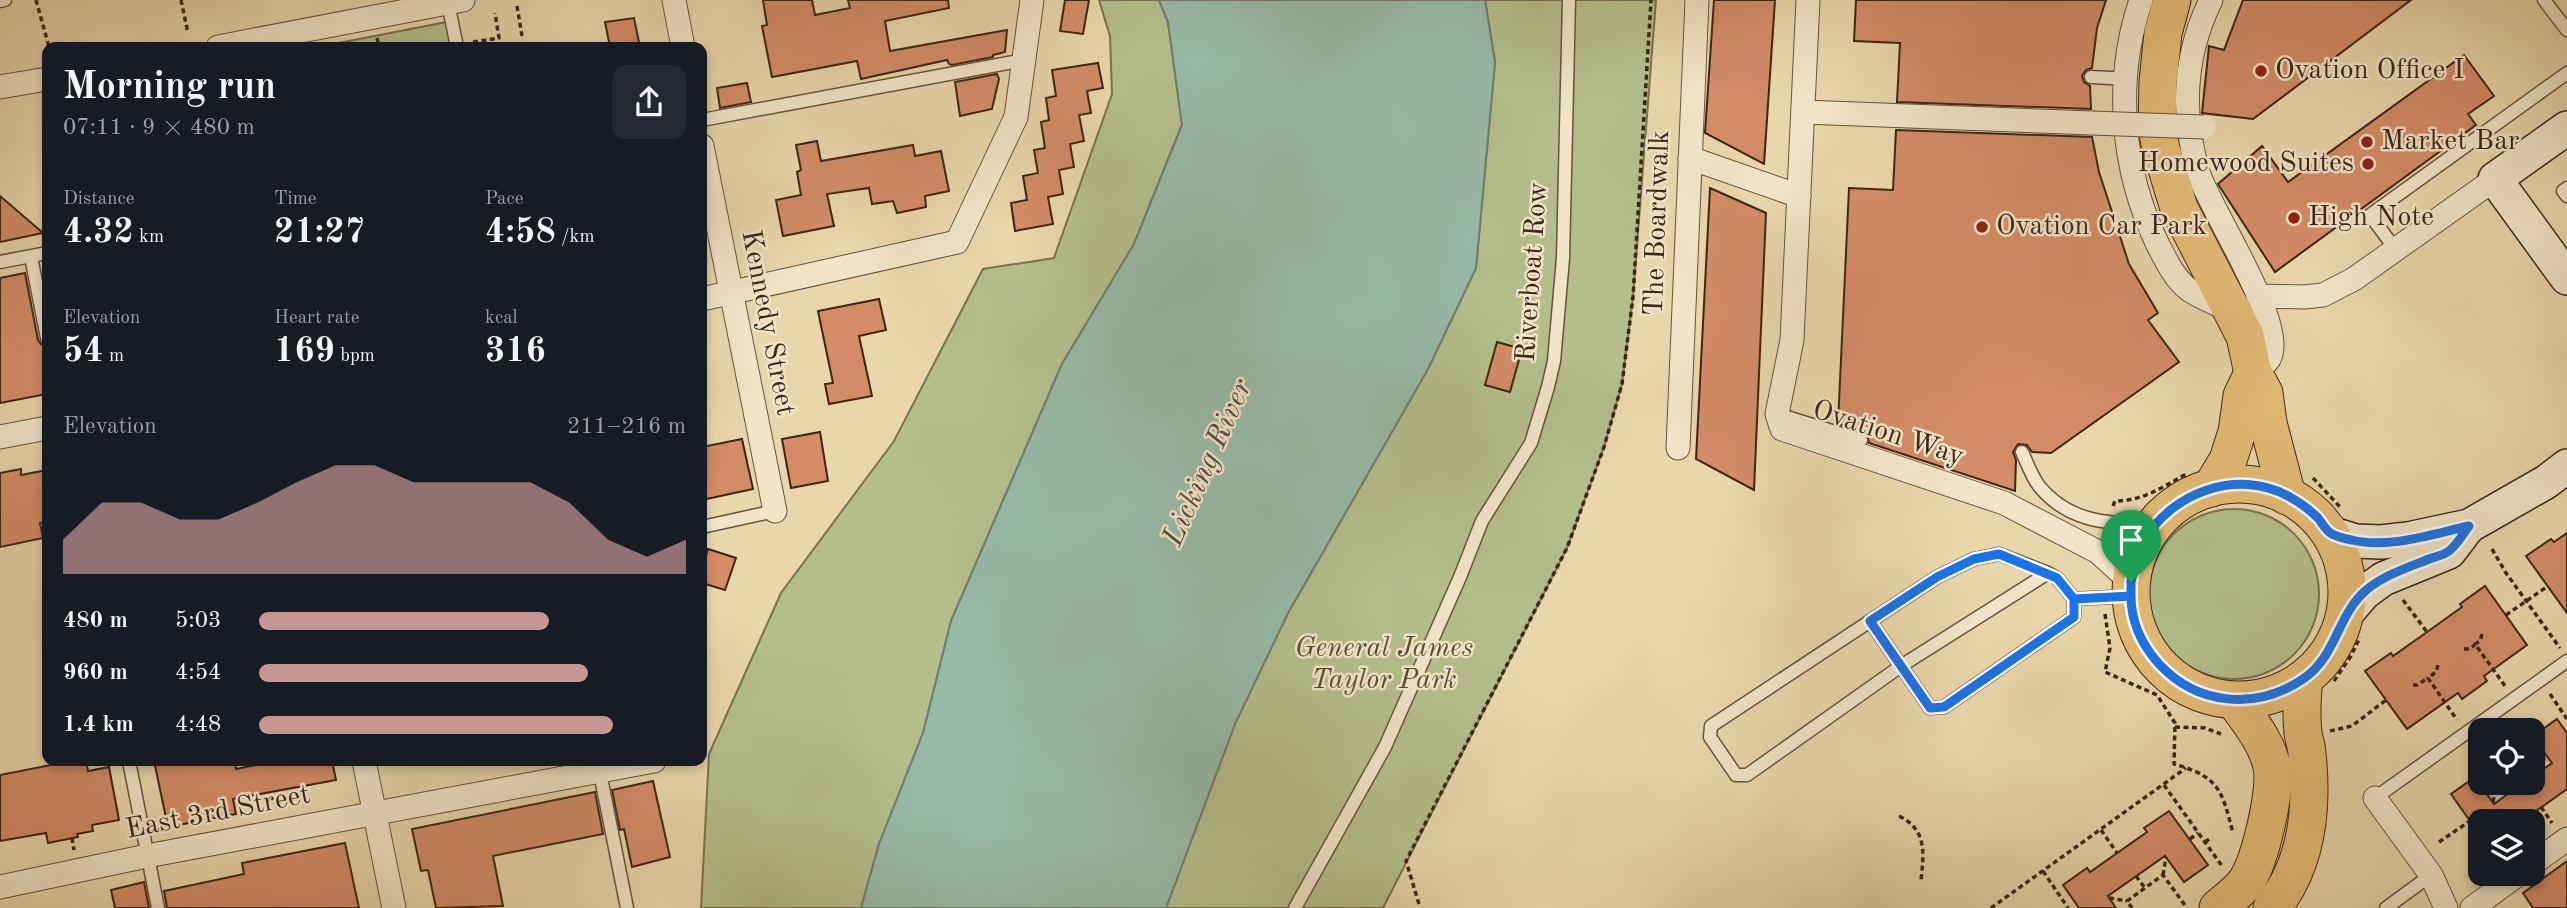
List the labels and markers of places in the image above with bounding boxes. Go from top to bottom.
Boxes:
place label: Ovation Office I [2275,57,2464,85]
marker: Ovation Office I [2253,63,2269,79]
place label: Market Bar [2381,128,2520,156]
marker: Market Bar [2359,134,2375,150]
place label: Homewood Suites [2138,150,2354,178]
marker: Homewood Suites [2360,156,2376,172]
place label: High Note [2308,204,2434,232]
marker: High Note [2286,210,2302,226]
place label: Ovation Car Park [1996,213,2207,241]
marker: Ovation Car Park [1974,219,1990,235]
pin [2101,510,2161,582]

